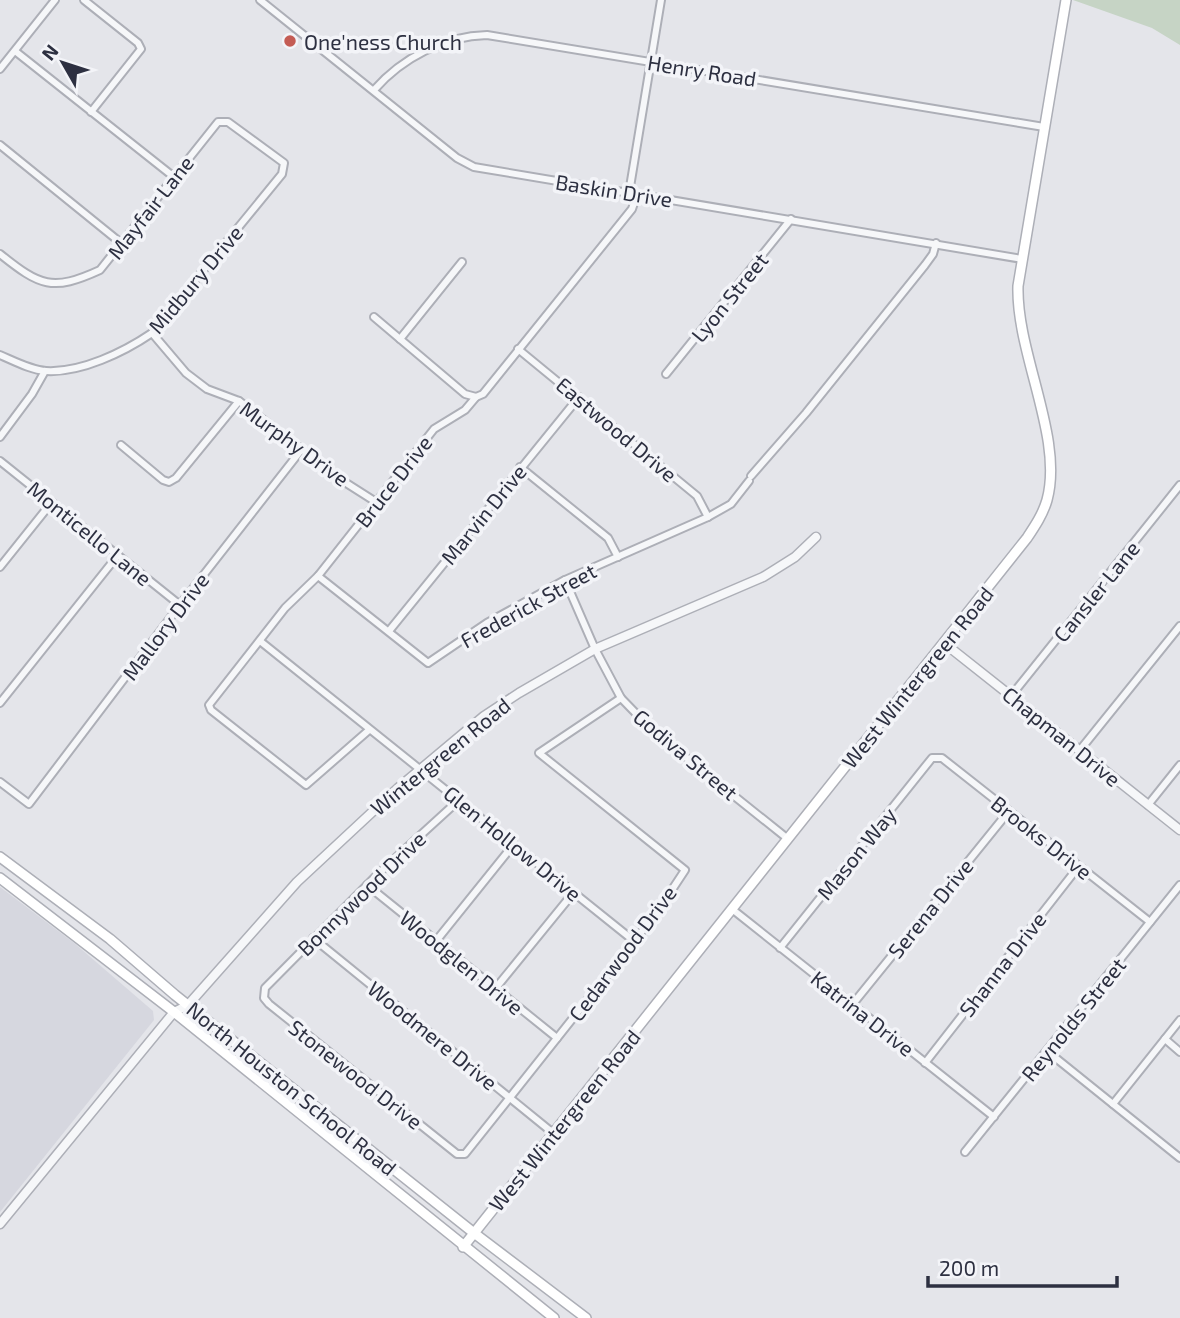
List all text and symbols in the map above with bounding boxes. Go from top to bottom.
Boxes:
north arrow [28,28,98,98]
place label: One'ness Church [304,29,462,54]
marker: One'ness Church [282,33,298,49]
text: N [36,39,63,65]
street label: Henry Road [646,49,758,91]
street label: Mayfair Lane [102,150,198,264]
street label: Baskin Drive [554,168,674,212]
street label: Midbury Drive [143,220,247,338]
street label: Lyon Street [685,247,773,347]
street label: Eastwood Drive [552,371,682,487]
street label: Murphy Drive [236,395,354,491]
street label: Bruce Drive [349,430,437,532]
street label: Marvin Drive [435,459,531,569]
street label: Monticello Lane [23,475,157,591]
street label: Cansler Lane [1048,536,1144,646]
street label: Frederick Street [456,557,600,653]
street label: Mallory Drive [117,567,213,685]
street label: West Wintergreen Road [836,581,998,773]
street label: Chapman Drive [998,681,1126,791]
street label: Wintergreen Road [365,692,515,820]
street label: Godiva Street [629,703,743,805]
street label: Glen Hollow Drive [439,780,587,906]
street label: Brooks Drive [987,790,1097,884]
street label: Mason Way [811,802,901,904]
street label: Bonnywood Drive [292,826,430,960]
street label: Serena Drive [882,853,978,963]
street label: Cedarwood Drive [563,880,681,1026]
street label: Woodglen Drive [395,905,529,1019]
street label: Shanna Drive [953,907,1051,1021]
street label: Reynolds Street [1016,952,1130,1086]
street label: Katrina Drive [807,965,919,1061]
street label: Woodmere Drive [363,975,503,1095]
street label: North Houston School Road [182,996,402,1180]
street label: Stonewood Drive [284,1014,428,1134]
street label: West Wintergreen Road [483,1024,645,1216]
scale bar [928,1244,1117,1288]
text: 200 m [939,1255,999,1280]

